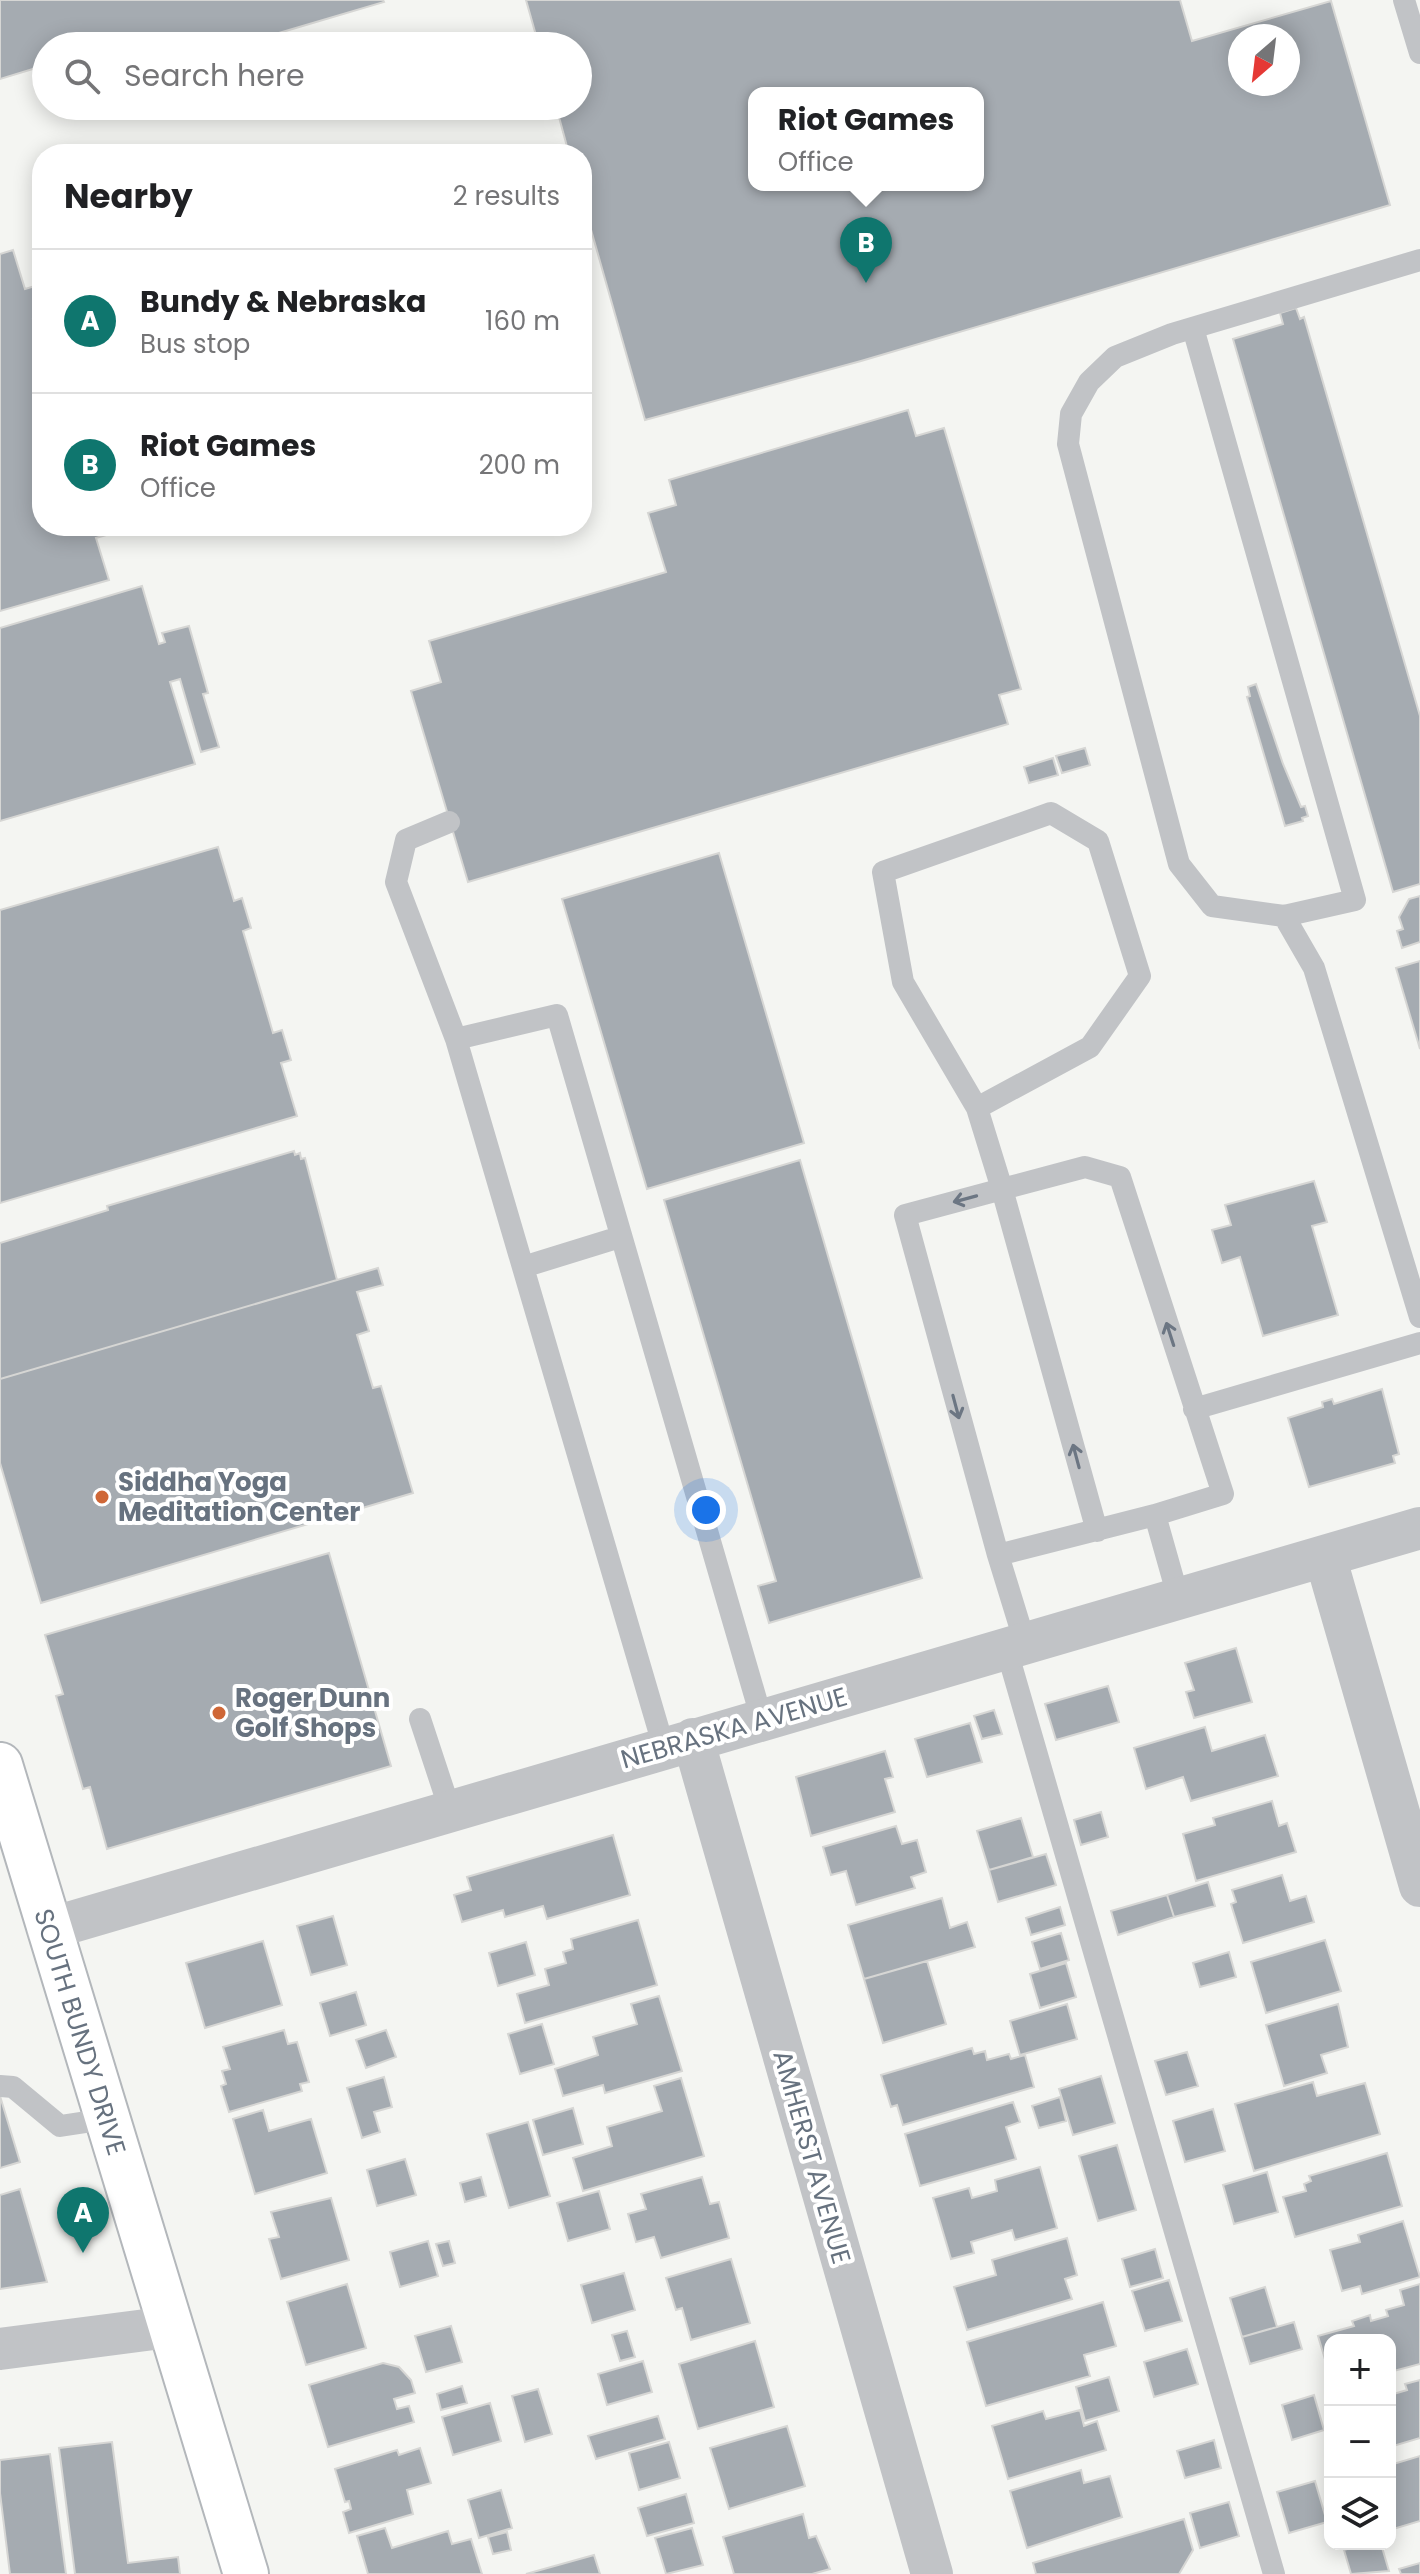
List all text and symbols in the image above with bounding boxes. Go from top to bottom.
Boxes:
north arrow [1228,24,1300,96]
search box [32,32,592,120]
icon: search [60,54,104,98]
text: Search here [124,54,305,97]
popup [748,87,984,191]
text: Riot Games [778,98,954,141]
text: Office [778,144,854,180]
text: Nearby [64,172,193,220]
text: 2 results [453,178,560,214]
pin: B [840,217,892,283]
text: Bundy & Nebraska [140,280,426,323]
text: A [80,303,100,339]
text: 160 m [485,303,560,339]
text: Bus stop [140,326,250,362]
text: Riot Games [140,424,316,467]
text: B [81,447,99,483]
text: 200 m [479,447,560,483]
text: Office [140,470,216,506]
one-way arrow [952,1192,978,1207]
one-way arrow [1162,1322,1177,1348]
one-way arrow [949,1393,964,1419]
one-way arrow [1068,1443,1083,1469]
place label: Siddha Yoga Meditation Center [118,1464,360,1530]
marker: Siddha Yoga Meditation Center [93,1488,111,1506]
your location [686,1490,726,1530]
street label: NEBRASKA AVENUE [617,1678,851,1778]
place label: Roger Dunn Golf Shops [235,1680,390,1746]
marker: Roger Dunn Golf Shops [210,1704,228,1722]
street label: SOUTH BUNDY DRIVE [25,1904,135,2160]
street label: AMHERST AVENUE [764,2046,860,2268]
pin: A [57,2187,109,2253]
map controls [1324,2334,1396,2550]
button: + [1324,2334,1396,2406]
button: − [1324,2406,1396,2478]
button: layers [1324,2478,1396,2550]

